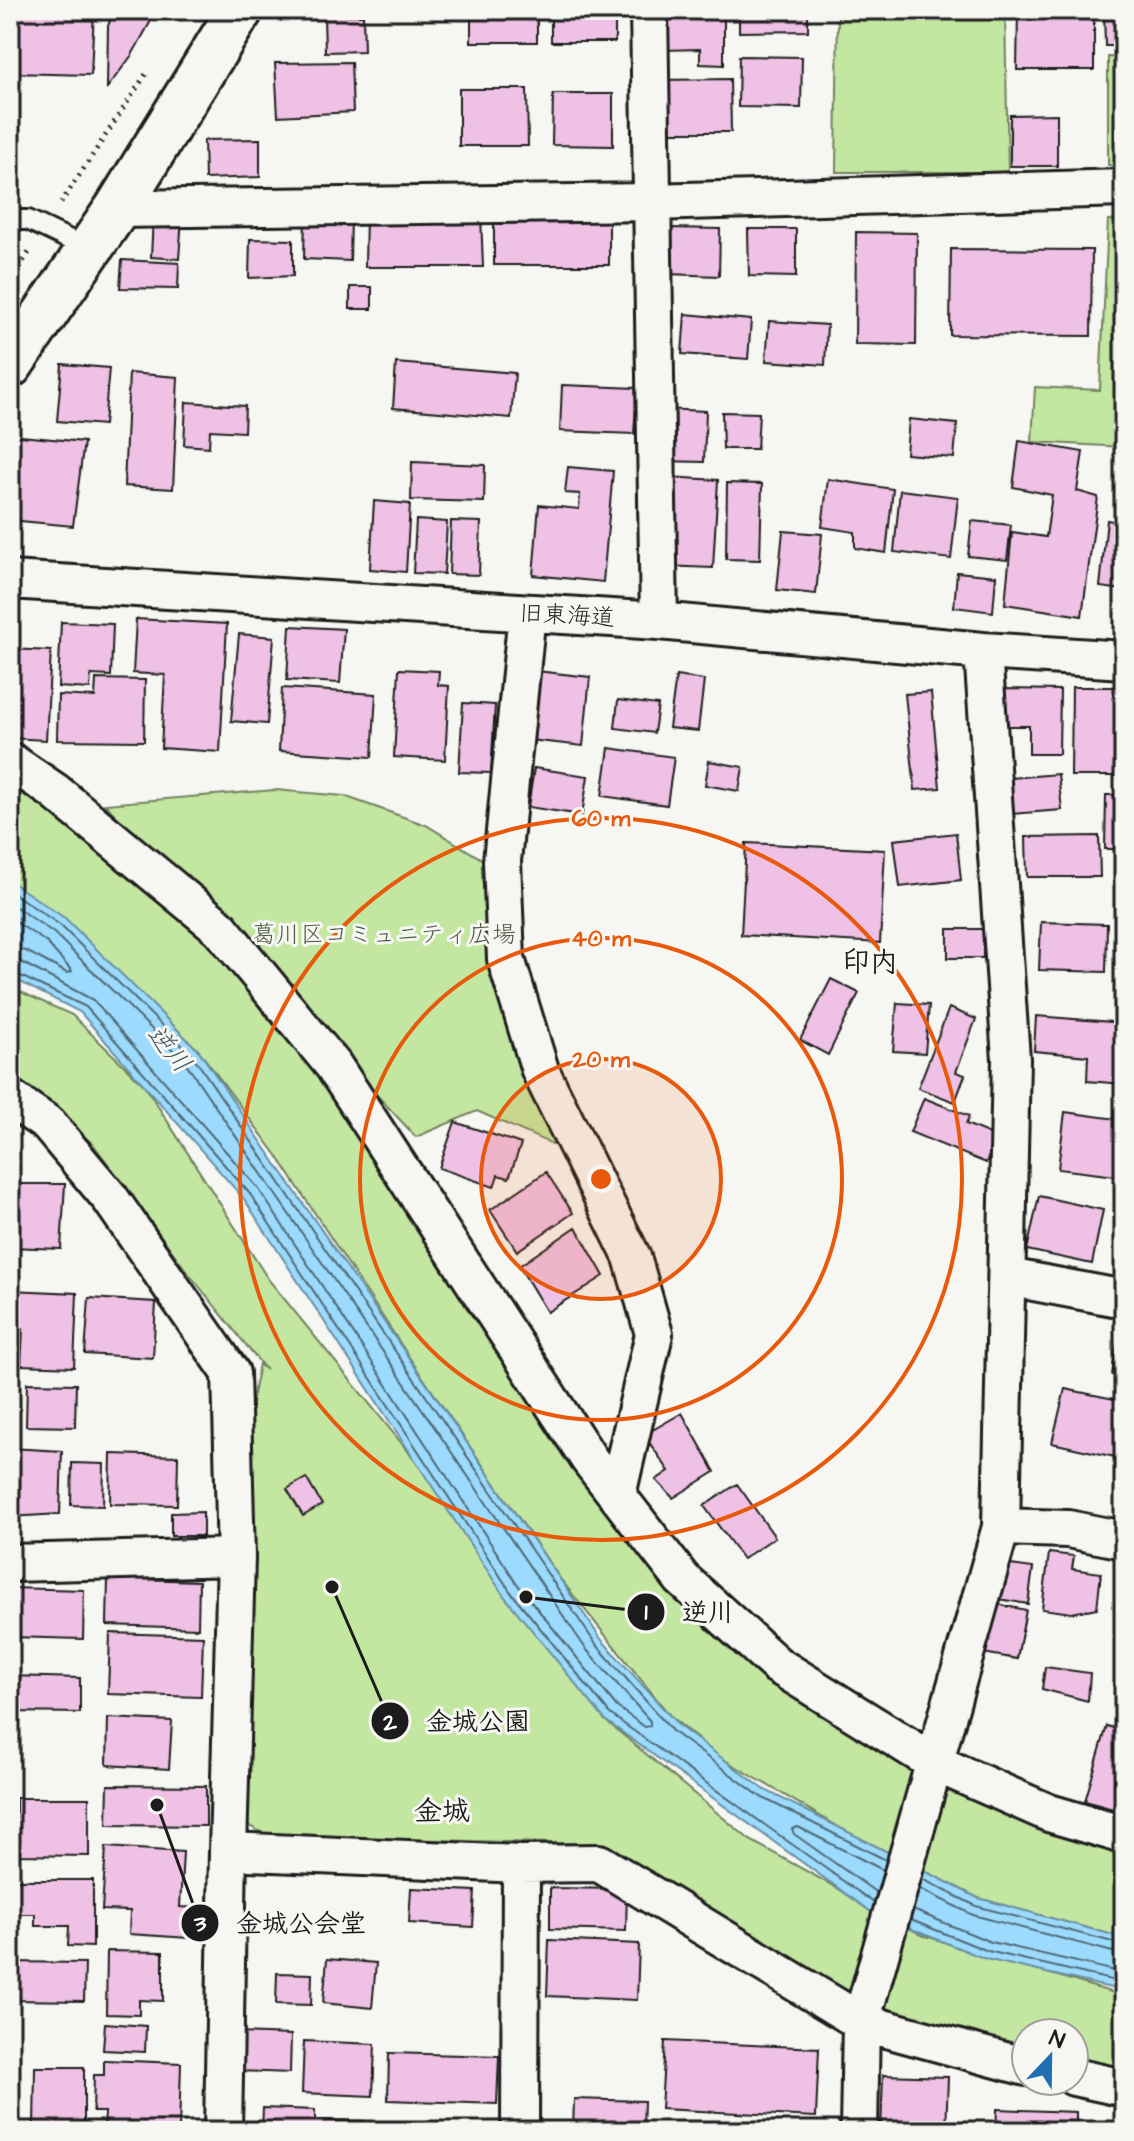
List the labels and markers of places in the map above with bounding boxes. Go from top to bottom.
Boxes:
centre of rings [587,1165,615,1193]
callout: 逆川 [626,1587,750,1637]
callout: 金城公園 [370,1696,546,1746]
callout: 金城公会堂 [180,1898,382,1948]

